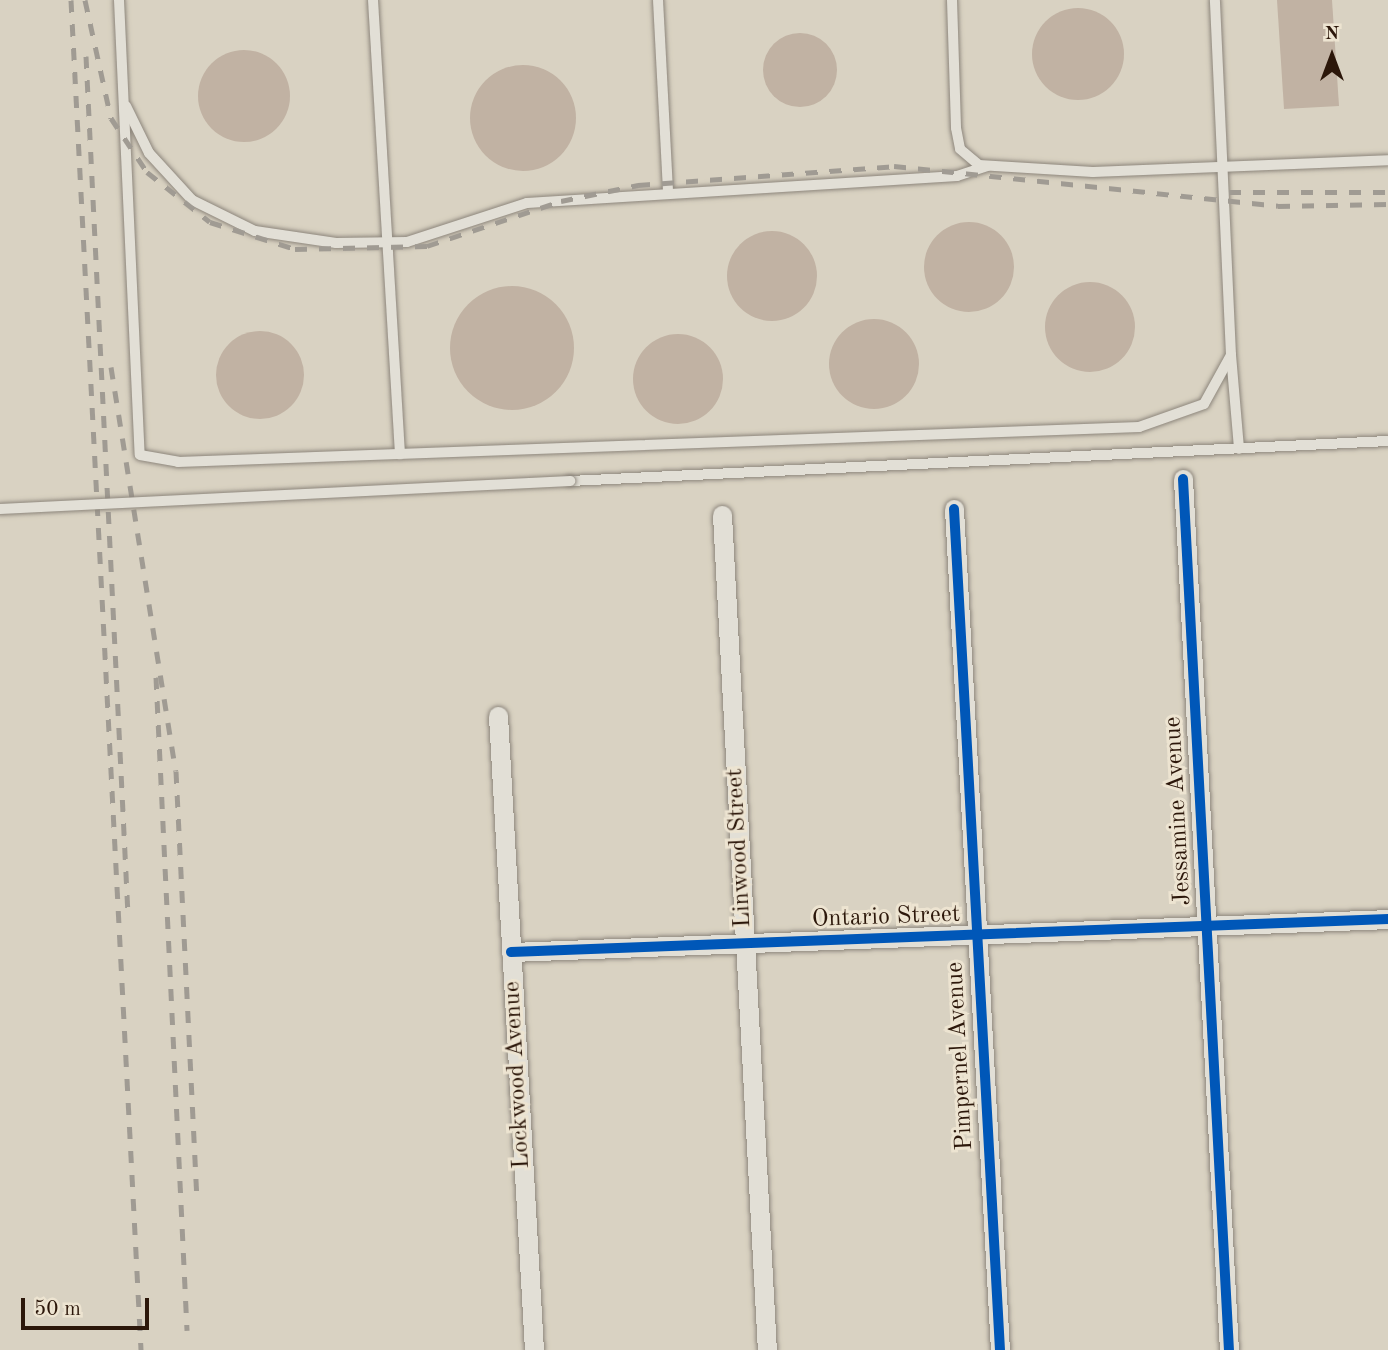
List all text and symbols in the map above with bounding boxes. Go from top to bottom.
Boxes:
north arrow [1297,21,1367,91]
text: N [1325,25,1339,44]
street label: Jessamine Avenue [1160,716,1198,906]
street label: Linwood Street [721,768,759,928]
street label: Ontario Street [811,901,961,935]
street label: Pimpernel Avenue [942,961,980,1151]
street label: Lockwood Avenue [499,981,537,1169]
scale bar [24,1284,152,1328]
text: 50 m [34,1299,81,1320]

